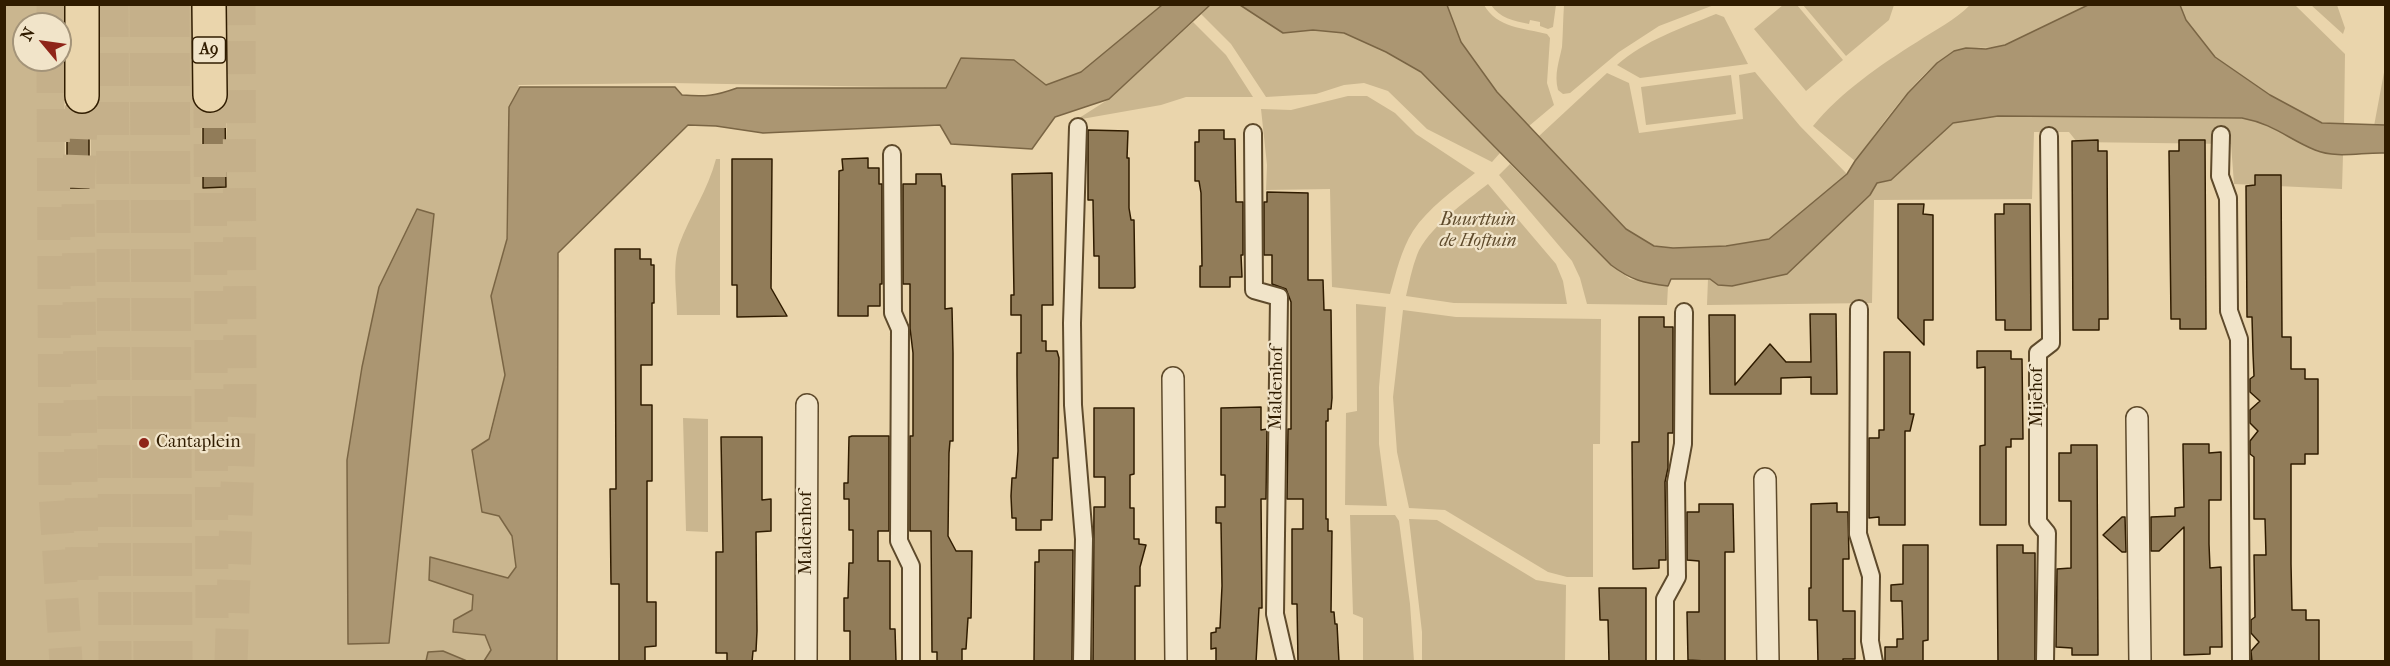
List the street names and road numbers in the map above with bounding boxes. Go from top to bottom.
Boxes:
road number: A9 [192,37,226,63]
street label: Maldenhof [1265,346,1289,430]
street label: Mijehof [2027,367,2049,427]
street label: Maldenhof [796,491,818,575]

